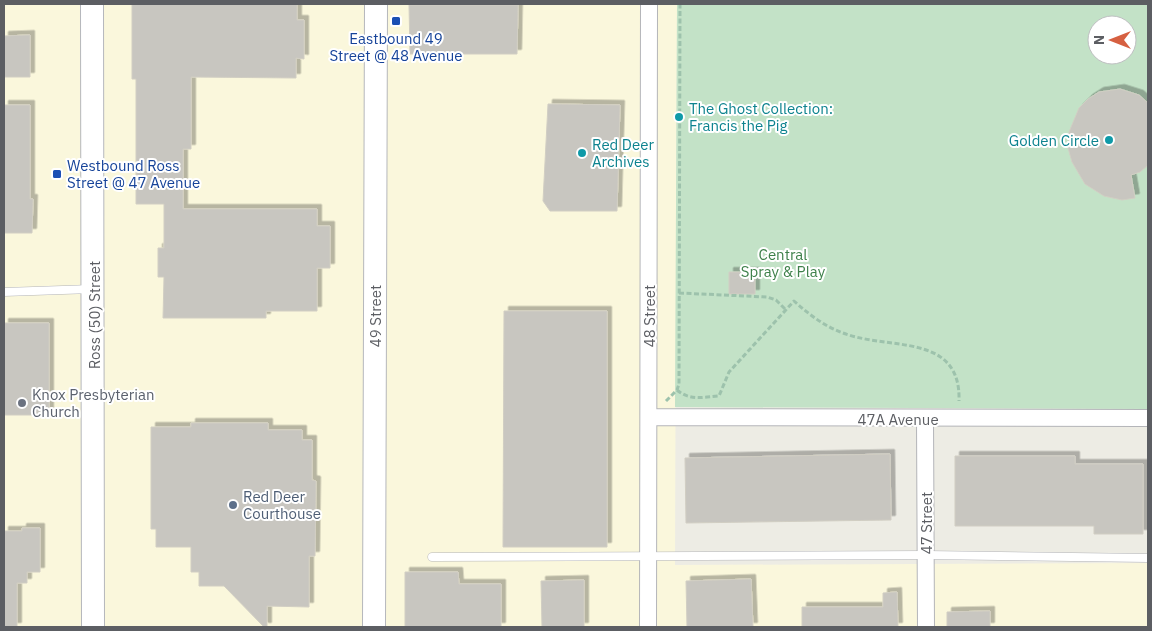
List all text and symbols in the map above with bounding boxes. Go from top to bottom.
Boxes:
marker: Eastbound 49 Street @ 48 Avenue [390,15,402,27]
north arrow [1087,15,1137,65]
place label: Eastbound 49 Street @ 48 Avenue [329,29,463,65]
text: N [1090,35,1108,45]
place label: The Ghost Collection: Francis the Pig [689,99,833,135]
marker: The Ghost Collection: Francis the Pig [673,111,685,123]
place label: Golden Circle [1009,131,1099,150]
marker: Golden Circle [1103,134,1115,146]
place label: Red Deer Archives [592,135,654,171]
marker: Red Deer Archives [576,147,588,159]
place label: Westbound Ross Street @ 47 Avenue [67,156,200,192]
marker: Westbound Ross Street @ 47 Avenue [51,168,63,180]
park label: Central Spray & Play [741,245,826,281]
street label: Ross (50) Street [85,261,104,369]
street label: 49 Street [366,285,385,347]
street label: 48 Street [640,285,659,347]
place label: Knox Presbyterian Church [32,385,155,421]
marker: Knox Presbyterian Church [16,397,28,409]
street label: 47A Avenue [857,410,939,429]
place label: Red Deer Courthouse [243,487,321,523]
street label: 47 Street [917,492,936,554]
marker: Red Deer Courthouse [227,499,239,511]

